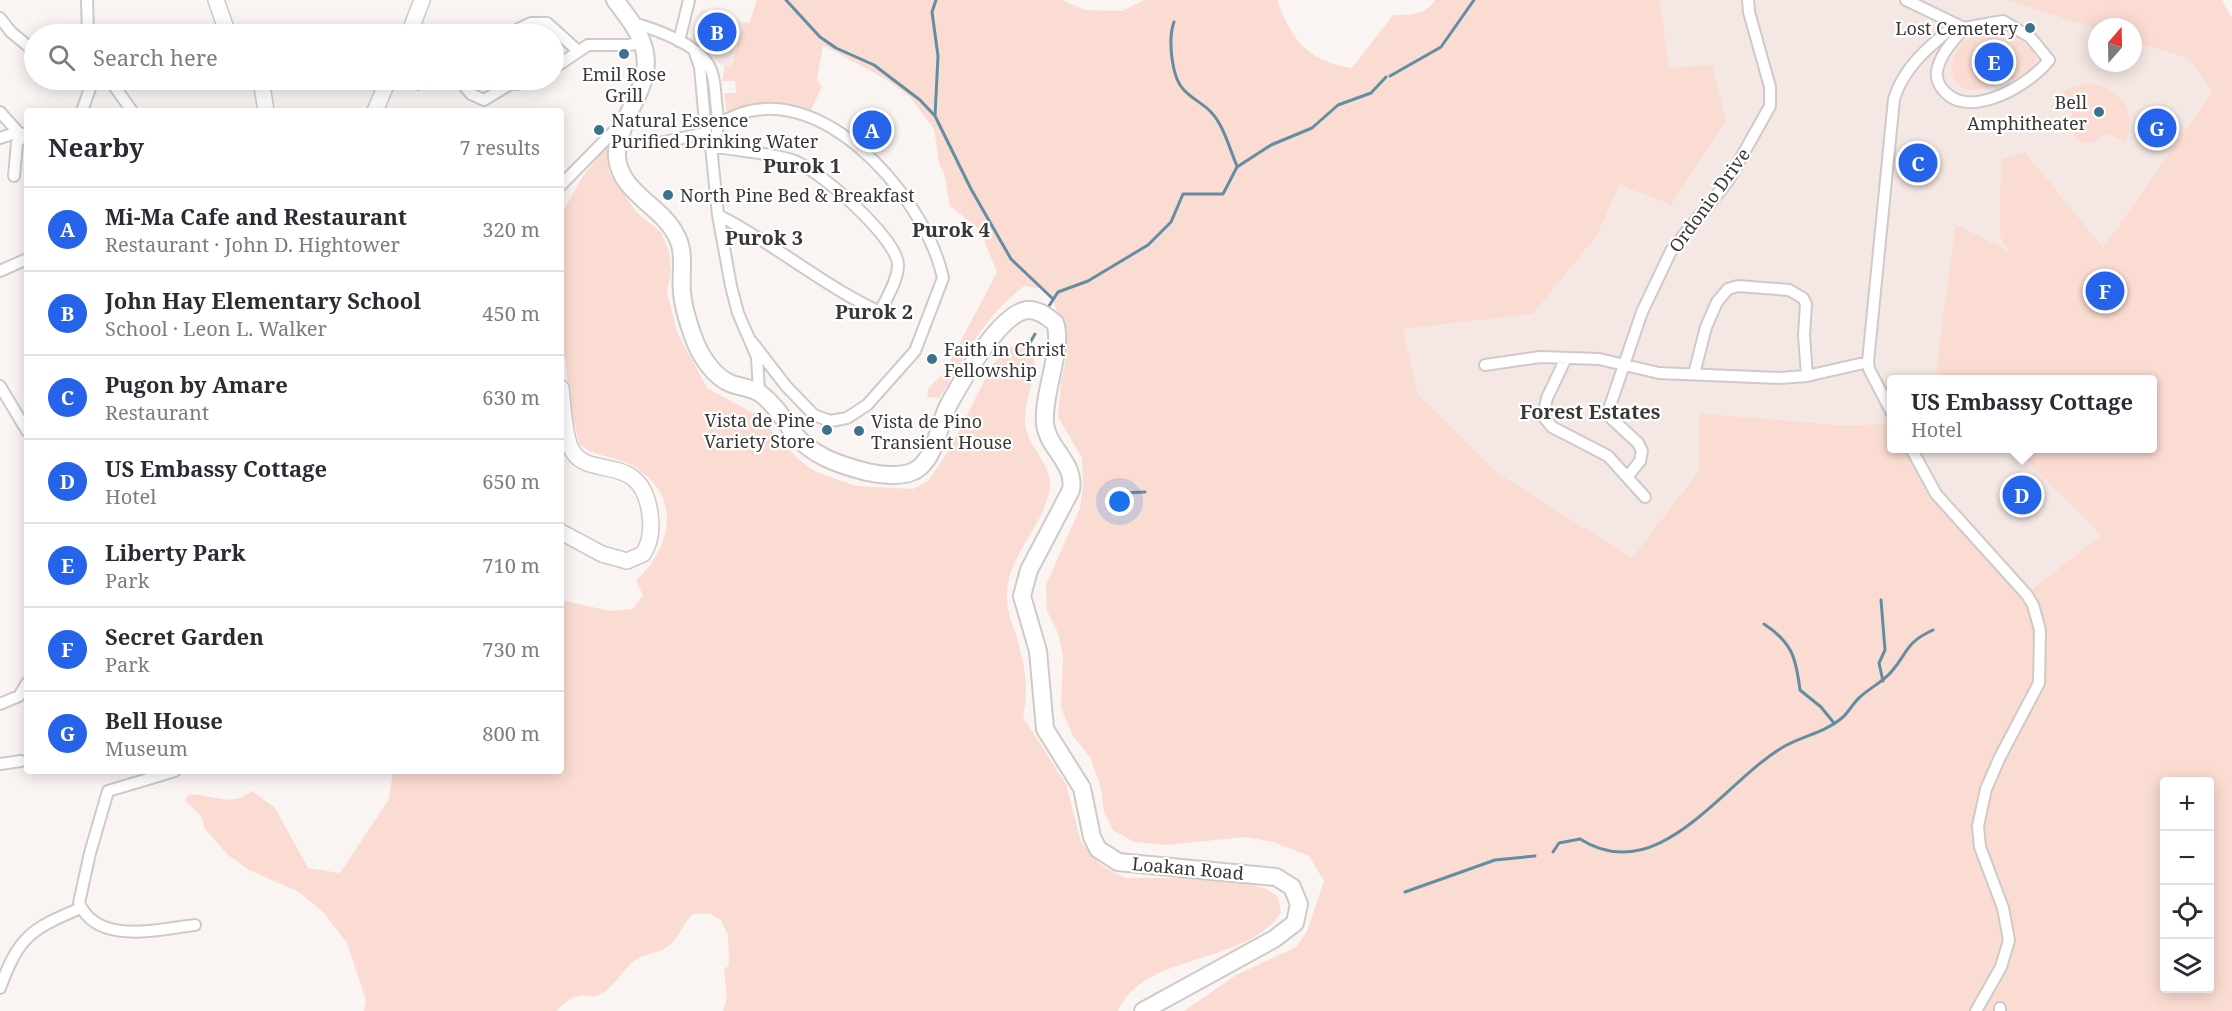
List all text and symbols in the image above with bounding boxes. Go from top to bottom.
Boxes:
pin: B [698,9,736,54]
place label: Lost Cemetery [1895,16,2019,40]
north arrow [2088,18,2142,72]
marker: Lost Cemetery [2023,21,2037,35]
search box [24,24,564,90]
pin: E [1974,40,2014,84]
icon: search [45,41,78,74]
text: Search here [93,42,218,72]
marker: Emil Rose Grill [617,47,631,61]
place label: Emil Rose Grill [582,62,666,107]
place label: Bell Amphitheater [1967,90,2088,135]
marker: Bell Amphitheater [2092,105,2106,119]
pin: G [2138,106,2176,150]
place label: Natural Essence Purified Drinking Water [611,108,819,153]
pin: A [852,108,892,152]
marker: Natural Essence Purified Drinking Water [592,123,606,137]
text: Nearby [48,129,144,165]
text: 7 results [460,134,540,161]
pin: C [1898,140,1938,186]
street label: Ordonio Drive [1663,143,1755,257]
district label: Purok 1 [763,152,841,179]
place label: North Pine Bed & Breakfast [680,183,915,207]
marker: North Pine Bed & Breakfast [661,188,675,202]
text: Mi-Ma Cafe and Restaurant [105,201,407,231]
text: A [60,216,75,243]
text: 320 m [482,216,540,243]
district label: Purok 4 [912,216,990,243]
district label: Purok 3 [725,224,803,251]
text: Restaurant · John D. Hightower [105,231,400,258]
pin: F [2086,268,2124,314]
text: John Hay Elementary School [105,285,421,315]
district label: Purok 2 [835,298,913,325]
text: B [61,300,74,327]
text: 450 m [482,300,540,327]
text: School · Leon L. Walker [105,315,327,342]
place label: Faith in Christ Fellowship [944,337,1065,382]
marker: Faith in Christ Fellowship [925,352,939,366]
text: Pugon by Amare [105,369,288,399]
popup [1887,375,2157,453]
text: C [61,384,74,411]
text: 630 m [482,384,540,411]
text: US Embassy Cottage [1911,386,2133,416]
district label: Forest Estates [1520,398,1660,425]
text: Restaurant [105,399,209,426]
place label: Vista de Pine Variety Store [704,408,815,453]
place label: Vista de Pino Transient House [871,409,1012,454]
text: Hotel [1911,416,1962,443]
marker: Vista de Pine Variety Store [820,423,834,437]
marker: Vista de Pino Transient House [852,424,866,438]
text: US Embassy Cottage [105,453,327,483]
text: D [60,468,75,495]
text: 650 m [482,468,540,495]
pin: D [2002,472,2042,518]
text: Hotel [105,483,156,510]
your location [1105,487,1134,516]
text: Liberty Park [105,537,246,567]
text: E [61,552,74,579]
text: 710 m [482,552,540,579]
text: Park [105,567,149,594]
text: Secret Garden [105,621,264,651]
text: F [61,636,74,663]
text: 730 m [482,636,540,663]
text: Park [105,651,149,678]
text: Bell House [105,705,223,735]
text: G [60,720,75,747]
text: 800 m [482,720,540,747]
text: Museum [105,735,188,762]
map controls [2160,777,2214,993]
button: + [2160,777,2214,831]
button: − [2160,831,2214,885]
street label: Loakan Road [1131,851,1245,885]
button: locate [2160,885,2214,939]
button: layers [2160,939,2214,993]

